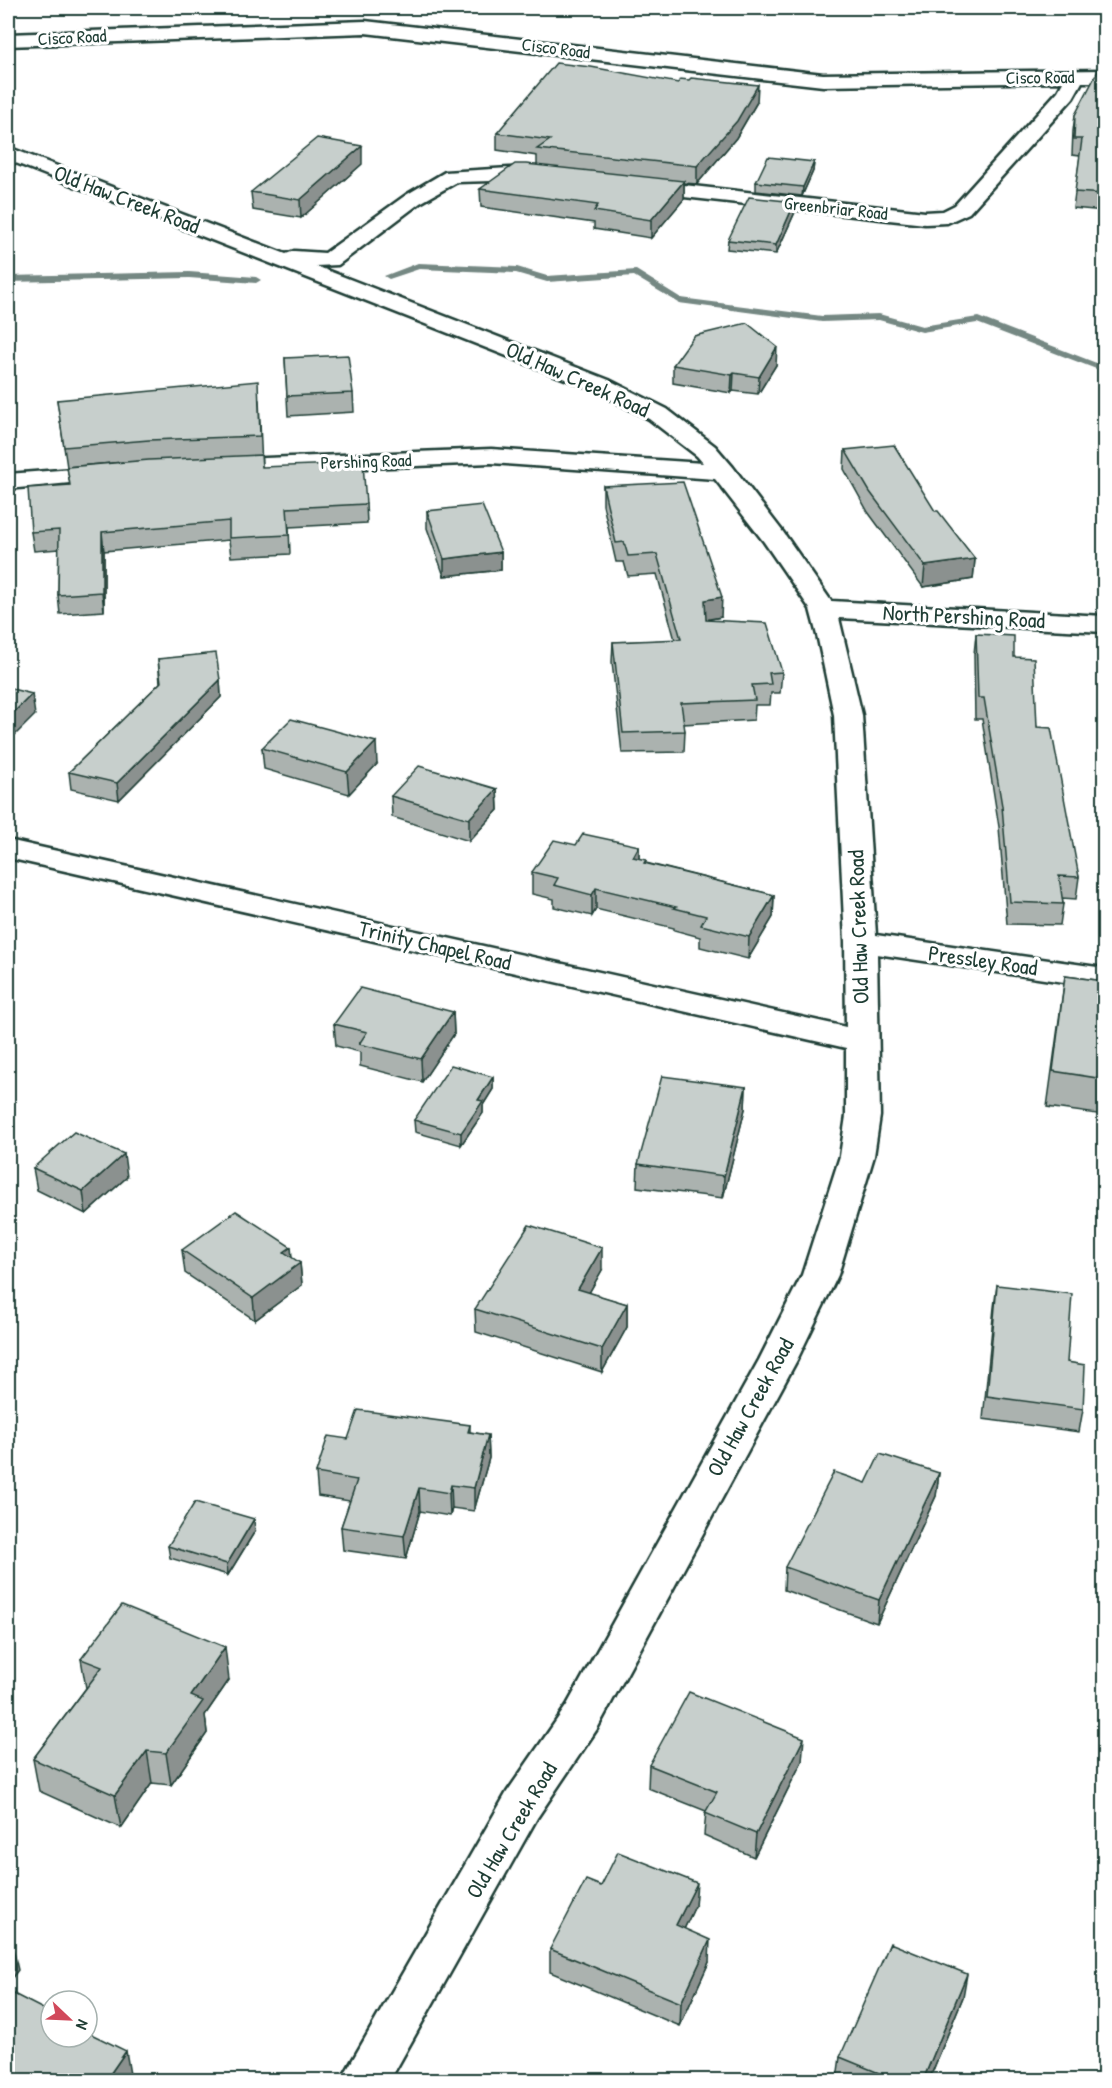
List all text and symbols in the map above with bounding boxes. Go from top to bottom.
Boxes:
street label: Cisco Road [37,23,107,51]
street label: Cisco Road [520,31,592,65]
street label: Cisco Road [1005,64,1075,90]
street label: Old Haw Creek Road [50,157,205,241]
street label: Greenbriar Road [783,190,889,226]
street label: Old Haw Creek Road [501,334,655,424]
street label: Pershing Road [320,447,412,475]
street label: North Pershing Road [882,597,1046,635]
street label: Old Haw Creek Road [840,849,876,1005]
street label: Trinity Chapel Road [356,913,515,977]
street label: Pressley Road [927,938,1040,983]
street label: Old Haw Creek Road [700,1332,801,1482]
street label: Old Haw Creek Road [458,1756,564,1904]
north arrow [39,1989,99,2049]
text: N [71,2017,95,2034]

